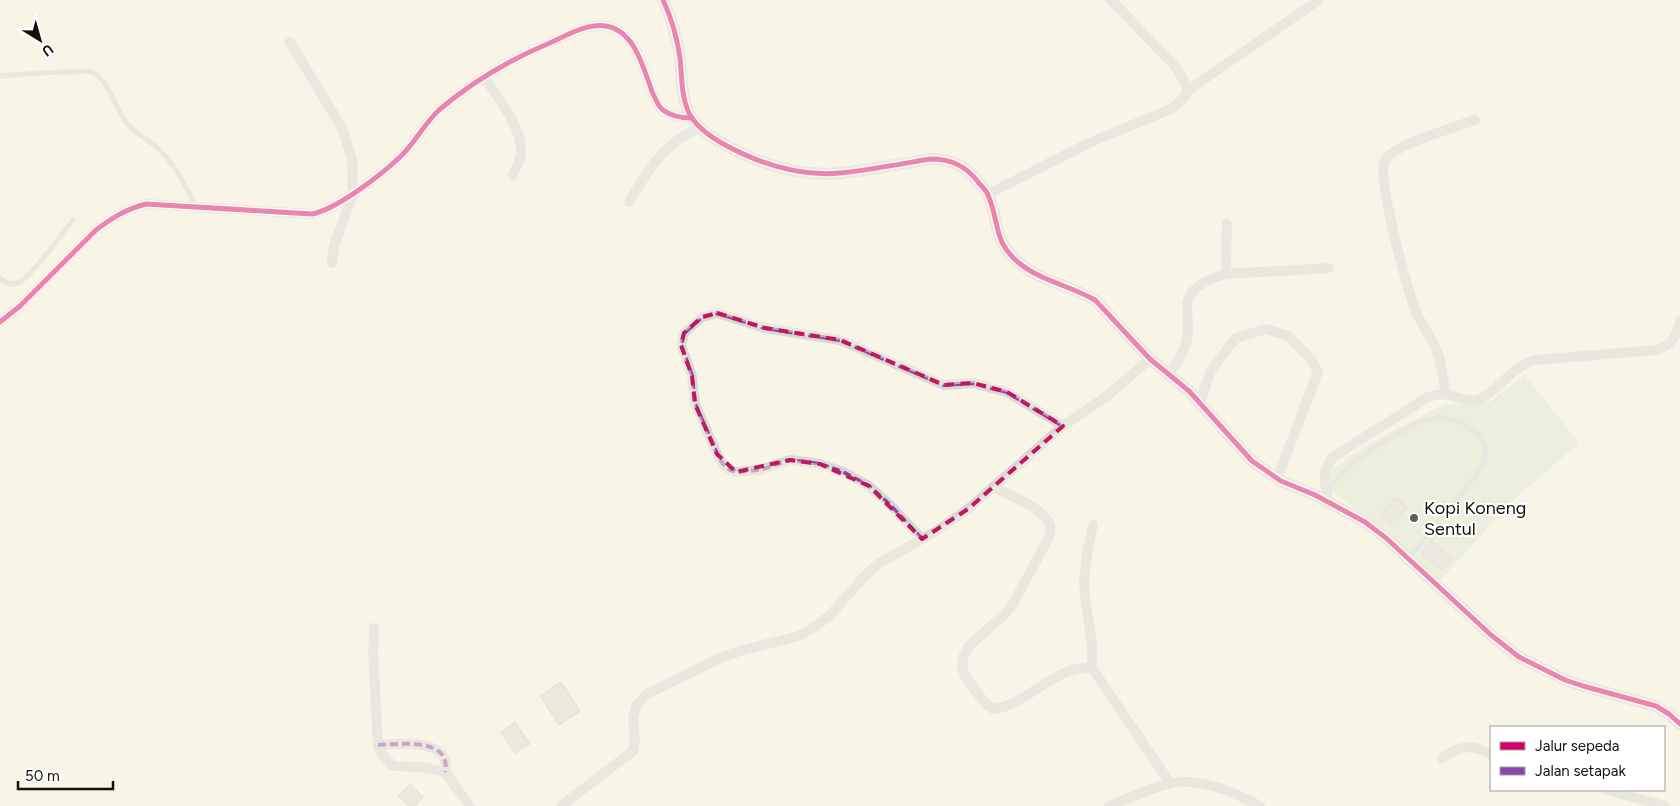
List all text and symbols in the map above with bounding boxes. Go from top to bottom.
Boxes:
north arrow [15,15,65,65]
text: U [38,40,57,60]
place label: Kopi Koneng Sentul [1424,497,1526,540]
marker: Kopi Koneng Sentul [1408,512,1420,524]
legend [1490,726,1665,791]
text: Jalur sepeda [1535,737,1620,755]
scale bar [18,758,112,790]
text: Jalan setapak [1535,762,1626,780]
text: 50 m [25,767,60,785]

